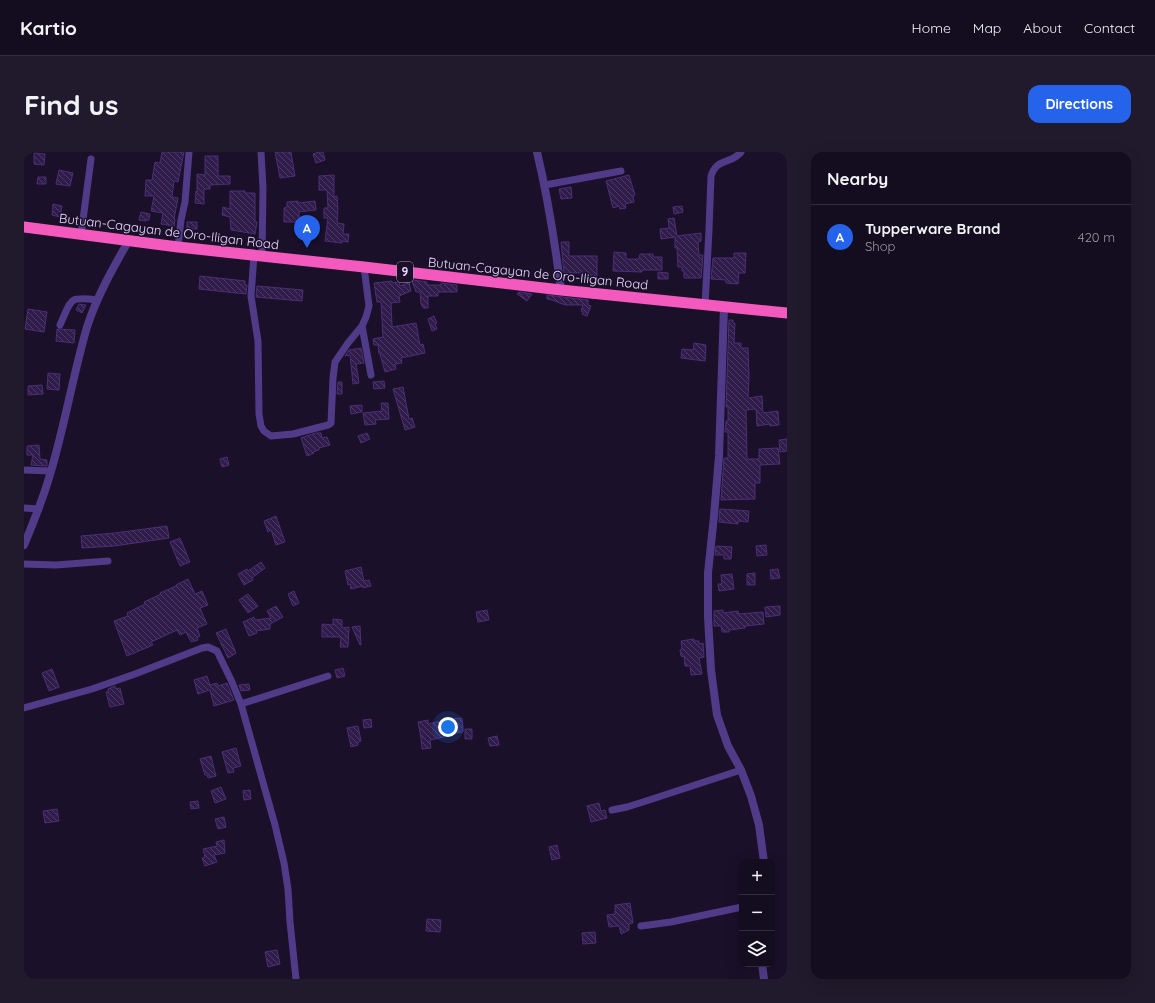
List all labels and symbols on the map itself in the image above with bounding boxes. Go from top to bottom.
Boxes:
street label: Butuan-Cagayan de Oro-Iligan Road [58,210,280,252]
pin: A [294,215,320,248]
street label: Butuan-Cagayan de Oro-Iligan Road [427,253,649,293]
road number: 9 [397,262,413,282]
your location [438,717,458,737]

